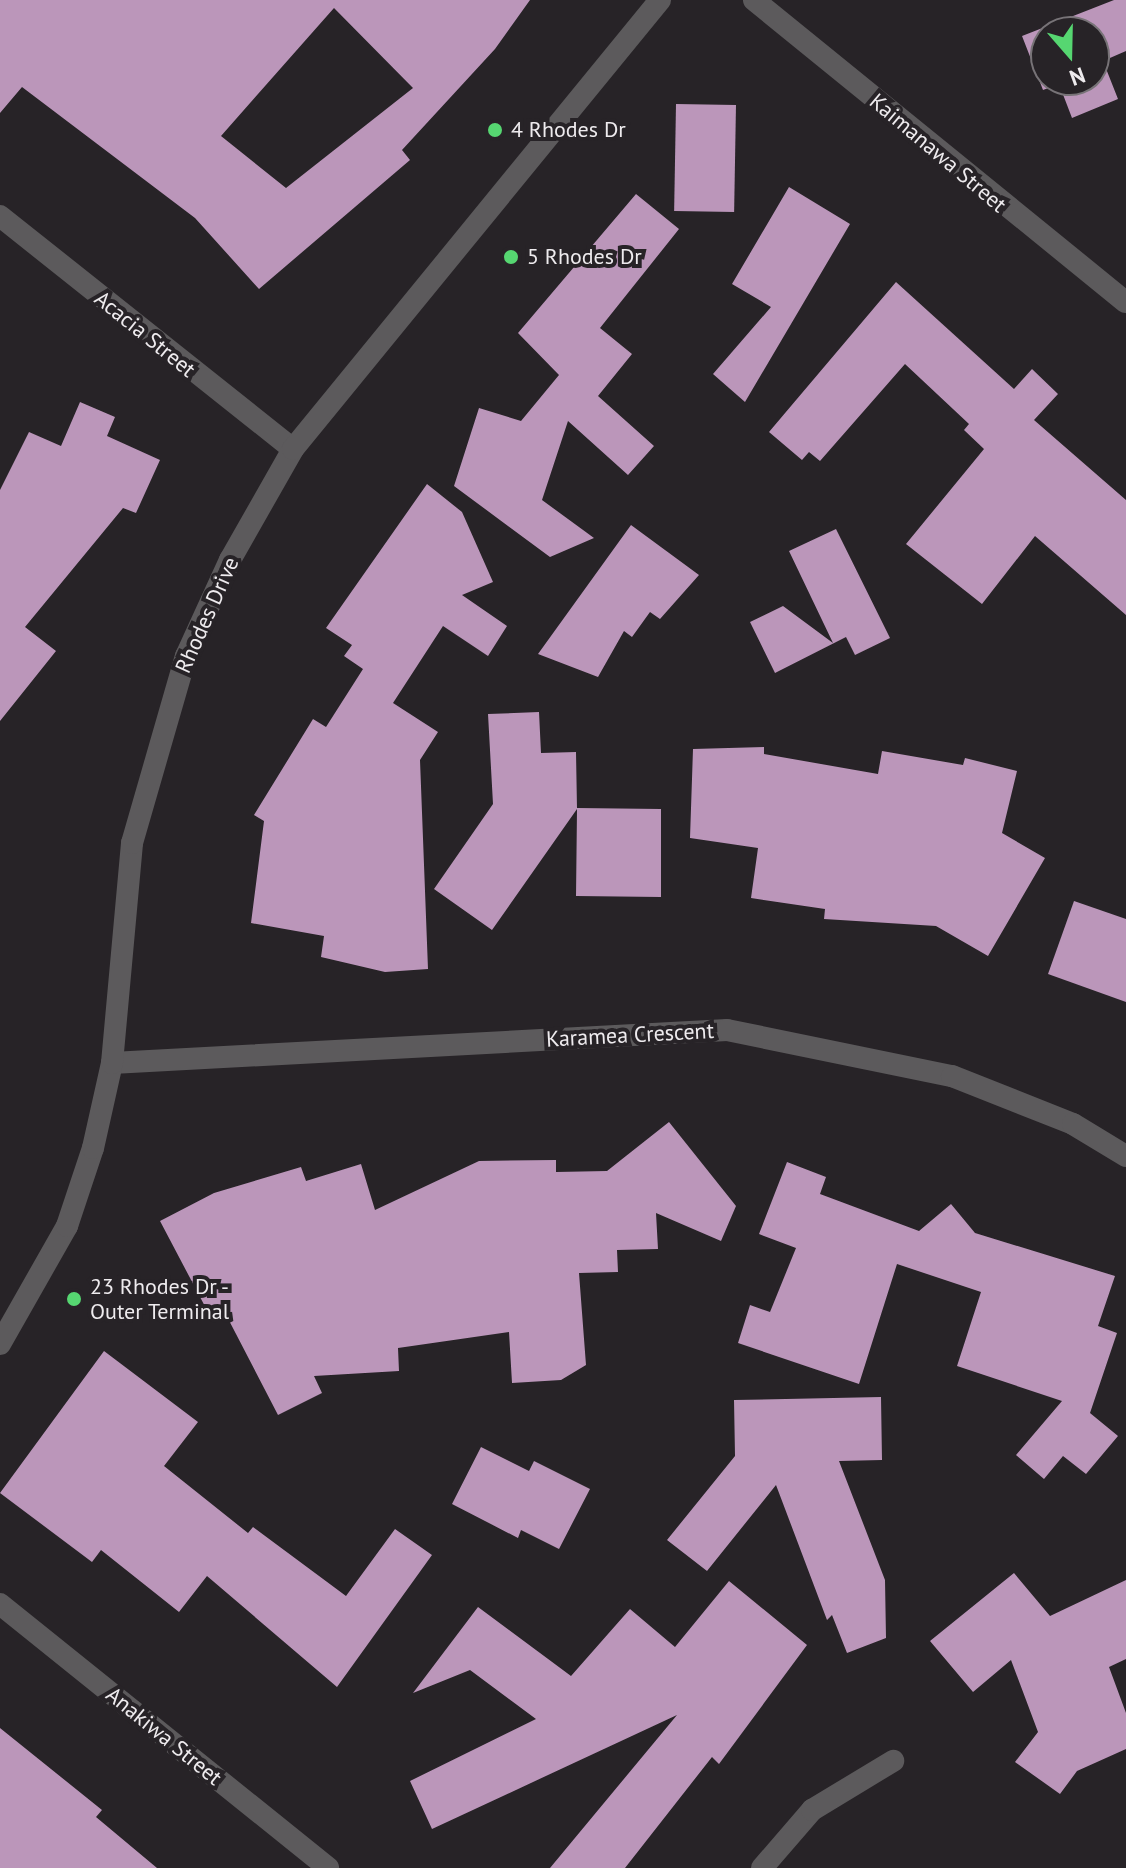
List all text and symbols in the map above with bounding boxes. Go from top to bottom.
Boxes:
north arrow [1030,16,1110,96]
text: N [1066,61,1089,92]
street label: Kaimanawa Street [864,88,1012,218]
place label: 4 Rhodes Dr [511,117,626,143]
marker: 4 Rhodes Dr [486,121,504,139]
place label: 5 Rhodes Dr [527,244,642,270]
marker: 5 Rhodes Dr [502,248,520,266]
street label: Acacia Street [89,285,201,383]
street label: Rhodes Drive [170,553,244,677]
street label: Karamea Crescent [545,1017,715,1053]
place label: 23 Rhodes Dr - Outer Terminal [90,1273,231,1324]
marker: 23 Rhodes Dr - Outer Terminal [65,1290,83,1308]
street label: Anakiwa Street [101,1681,227,1791]

